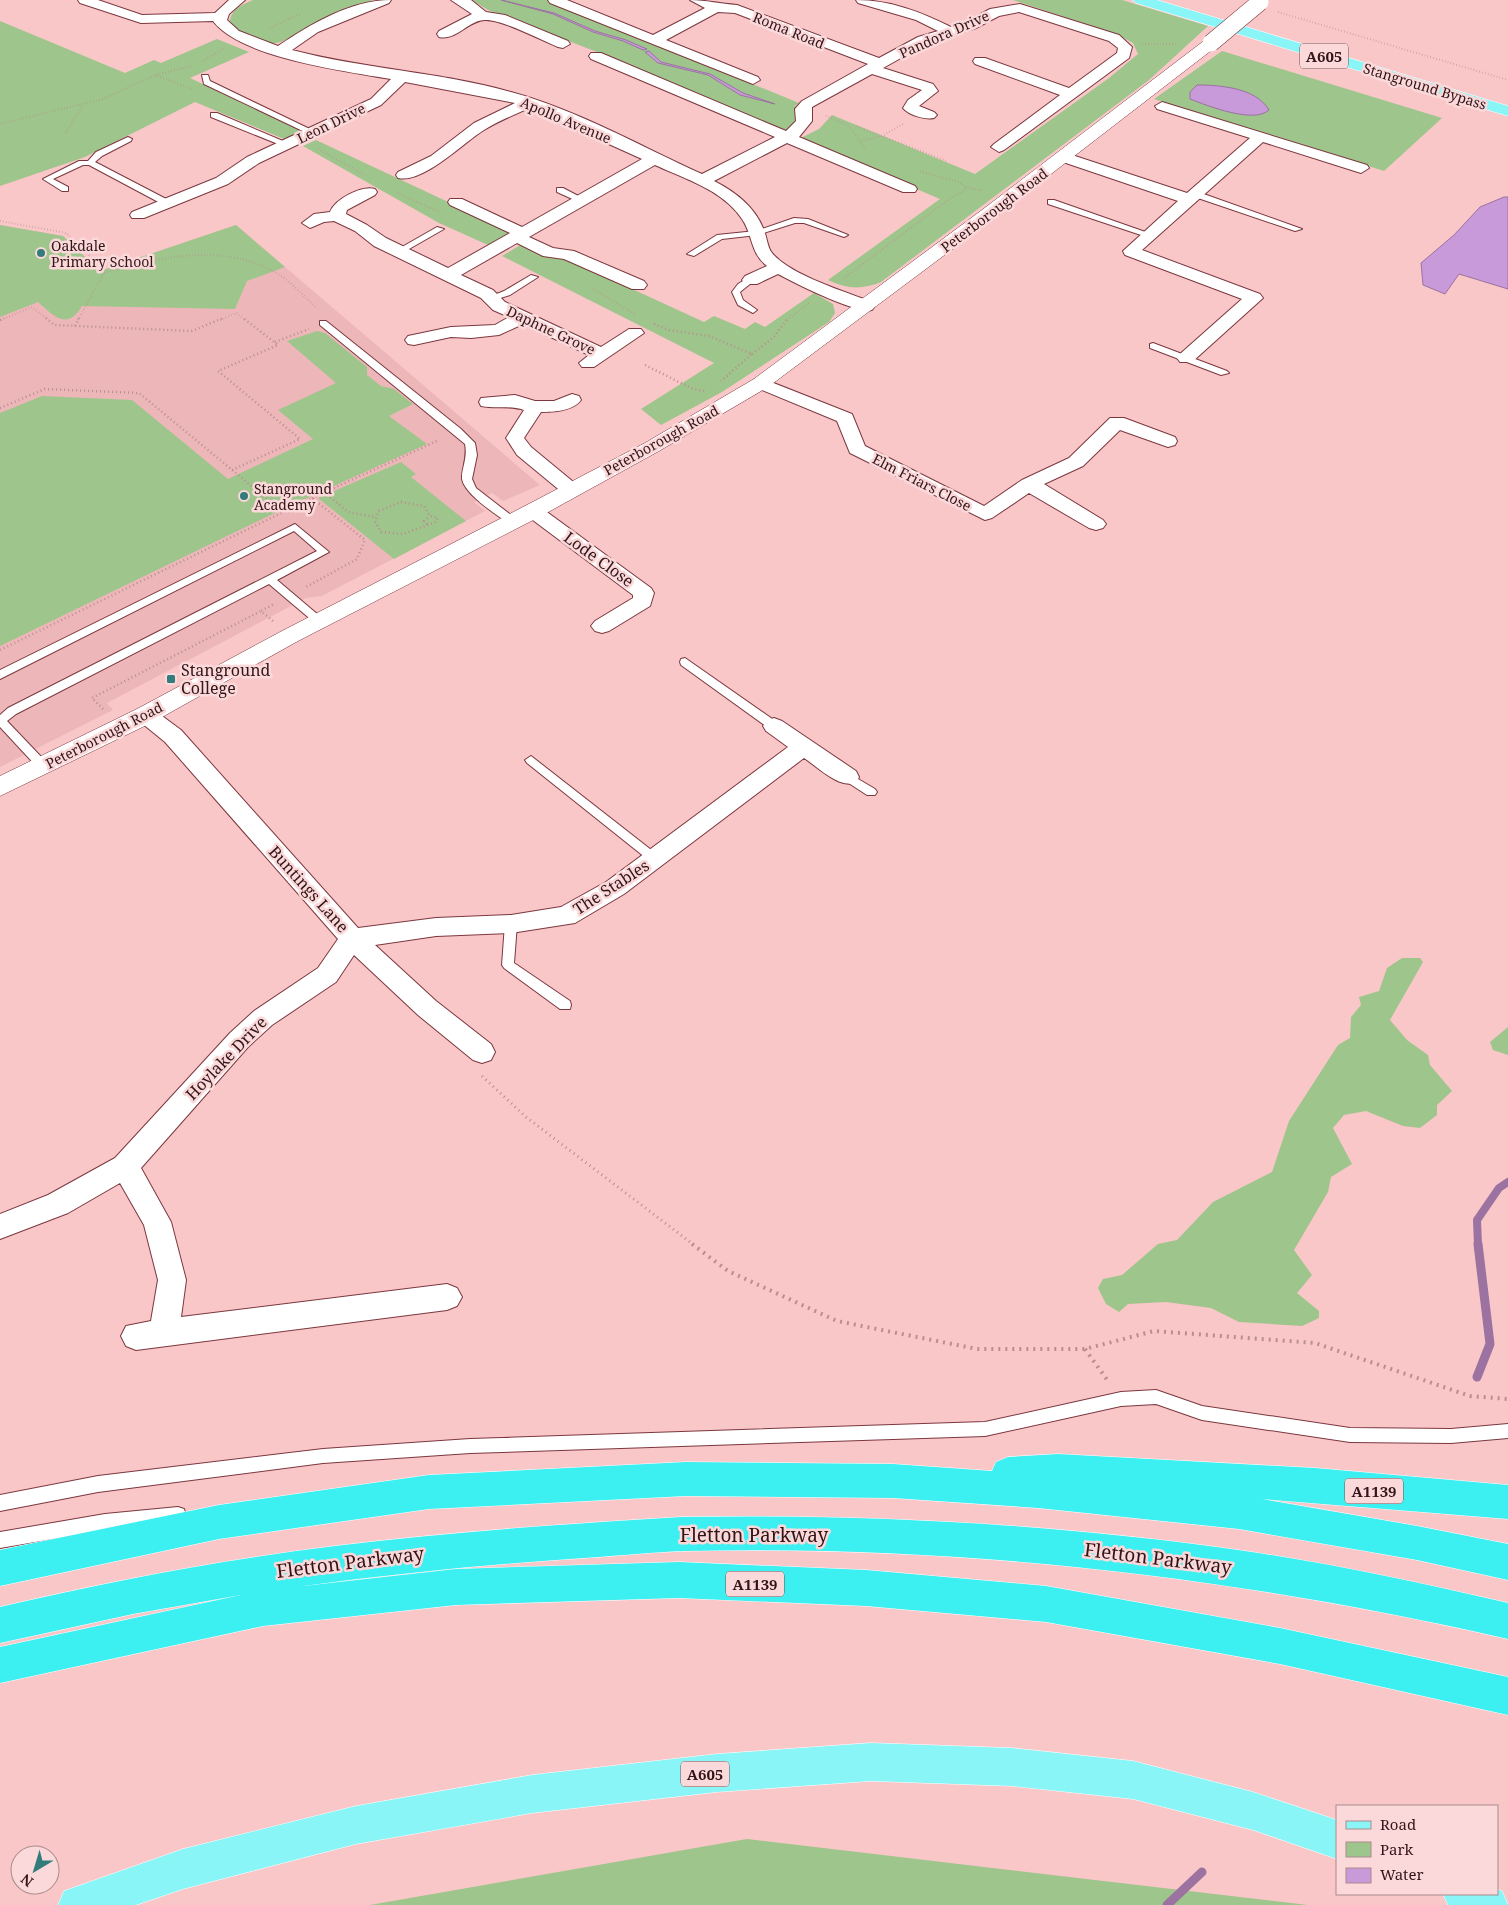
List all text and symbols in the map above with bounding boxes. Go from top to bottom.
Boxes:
street label: Pandora Drive [896,6,992,62]
street label: Roma Road [750,7,828,53]
road number: A605 [1300,44,1348,68]
street label: Stanground Bypass [1361,58,1489,114]
street label: Apollo Avenue [518,92,614,148]
street label: Leon Drive [294,98,368,148]
street label: Peterborough Road [937,163,1052,256]
place label: Oakdale Primary School [51,236,154,271]
marker: Oakdale Primary School [35,247,47,259]
street label: Daphne Grove [503,301,599,359]
street label: Peterborough Road [600,400,722,480]
street label: Elm Friars Close [869,449,975,515]
place label: Stanground Academy [254,479,333,514]
marker: Stanground Academy [238,490,250,502]
street label: Lode Close [560,526,638,592]
place label: Stanground College [181,659,271,699]
marker: Stanground College [165,673,177,685]
street label: Peterborough Road [42,697,166,773]
street label: Buntings Lane [264,841,354,937]
street label: The Stables [569,854,653,920]
street label: Hoylake Drive [180,1011,272,1105]
road number: A1139 [1345,1478,1403,1504]
street label: Fletton Parkway [680,1522,828,1548]
street label: Fletton Parkway [1083,1536,1234,1580]
street label: Fletton Parkway [275,1540,426,1584]
road number: A1139 [726,1572,784,1596]
road number: A605 [681,1762,729,1786]
legend [1336,1805,1498,1895]
text: Road [1380,1814,1416,1834]
text: Park [1380,1839,1414,1859]
north arrow [10,1845,60,1895]
text: Water [1380,1864,1423,1884]
text: N [16,1870,37,1892]

